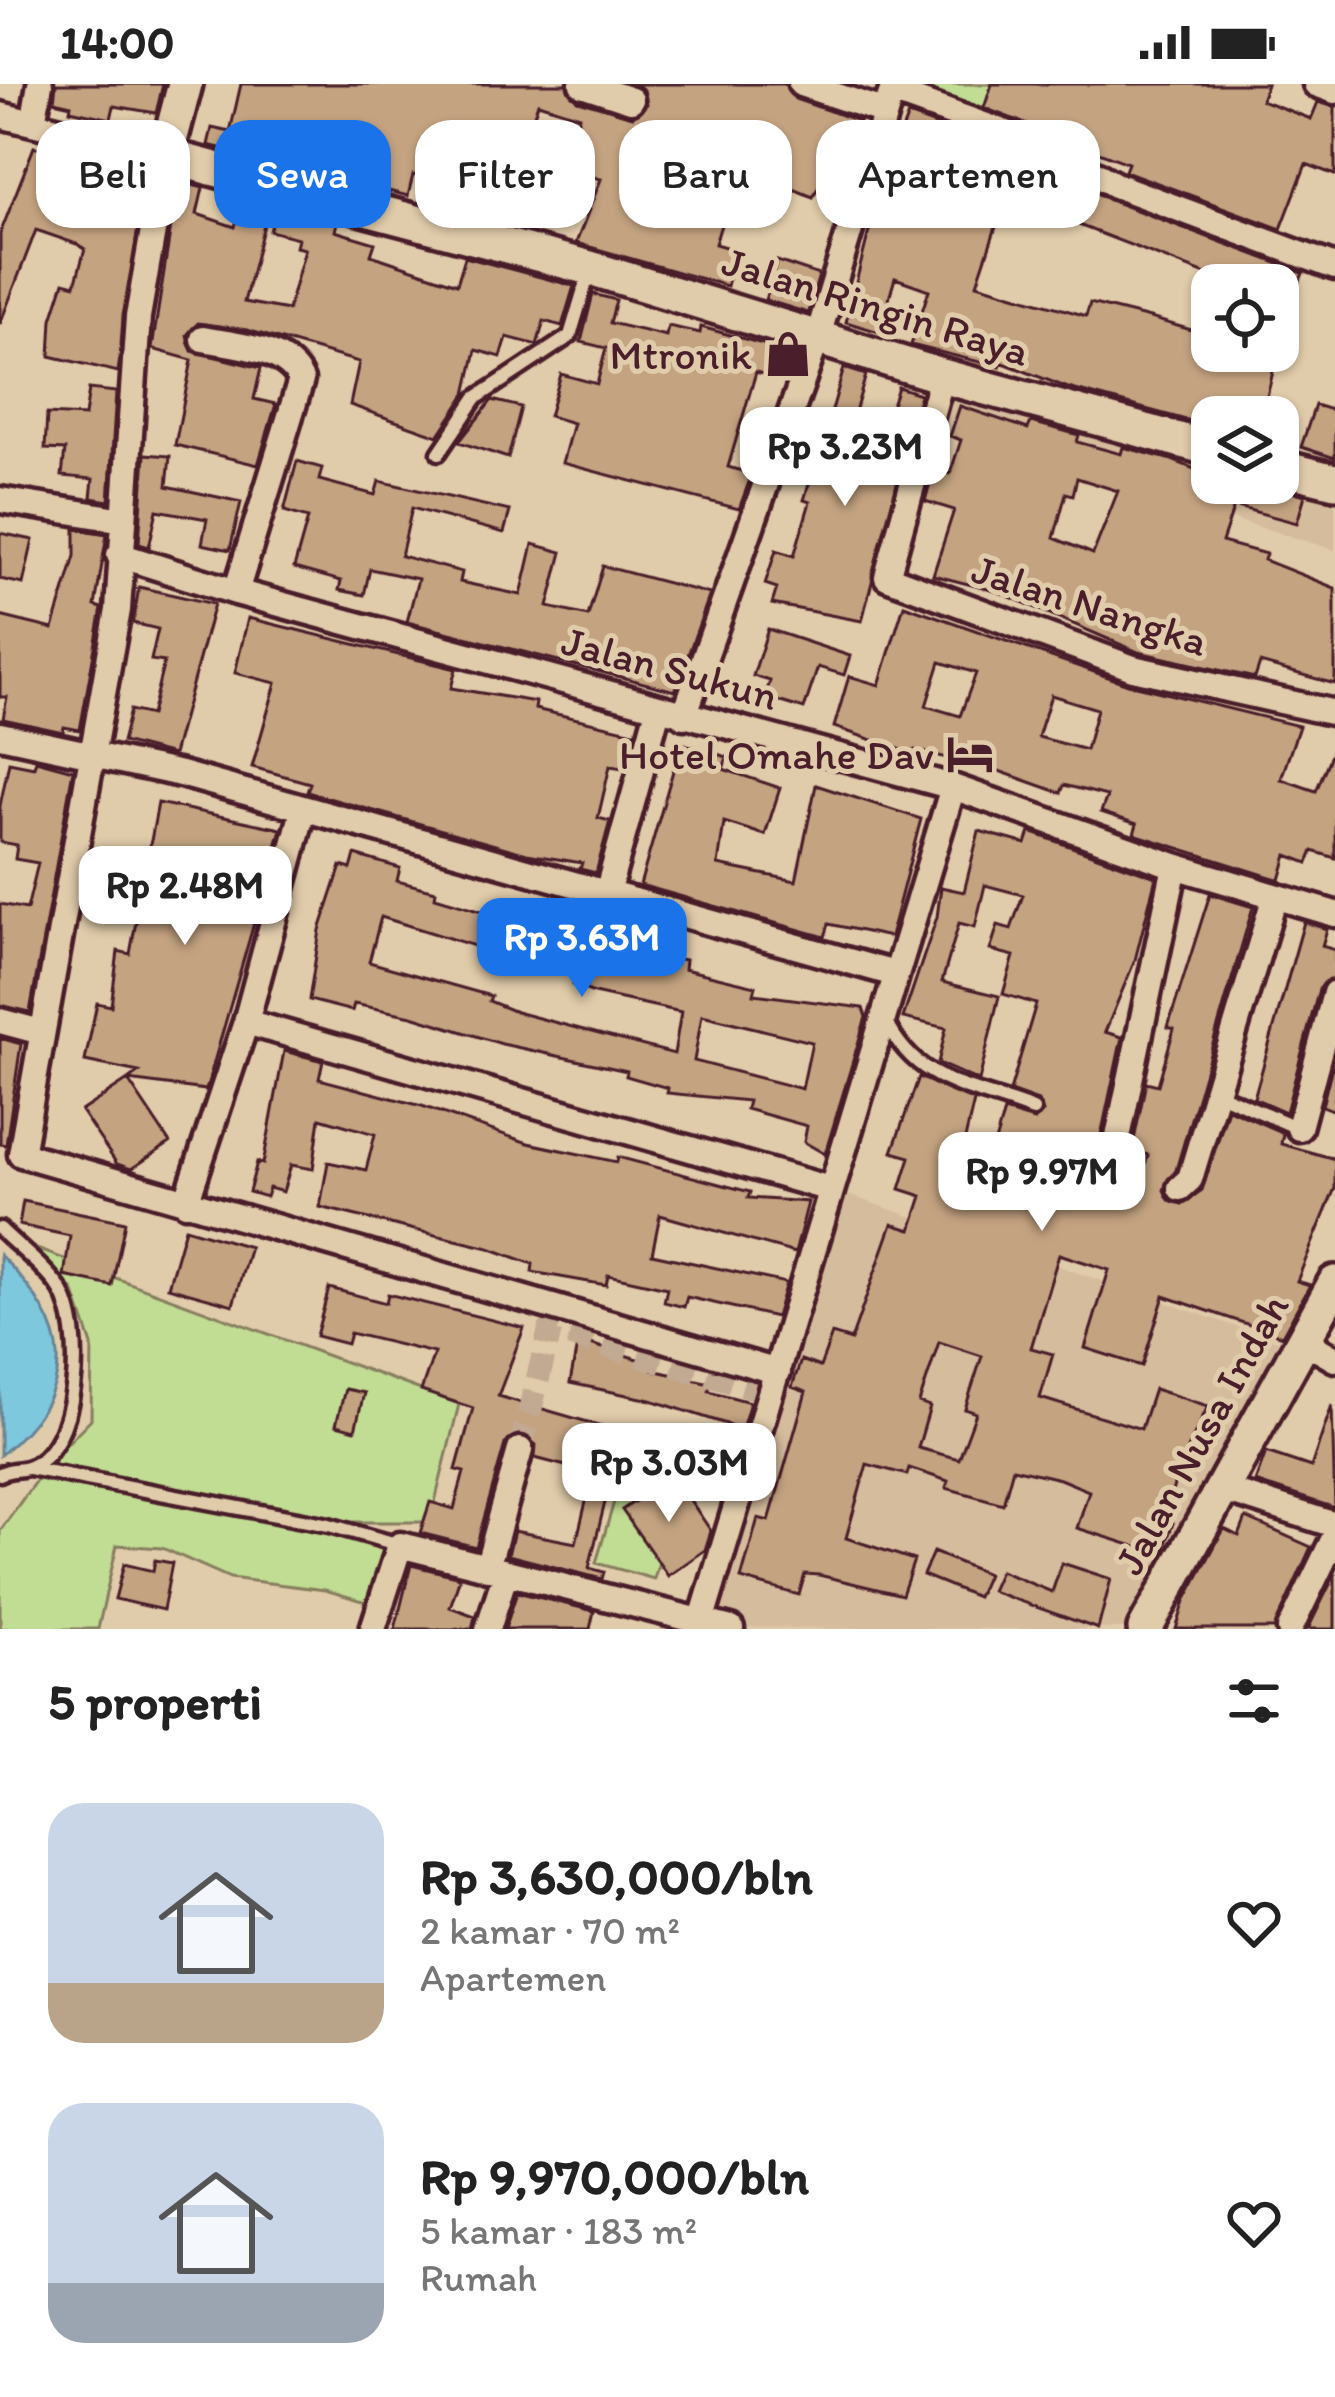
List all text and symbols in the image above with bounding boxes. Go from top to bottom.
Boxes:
text: 14:00 [60,15,174,69]
chip: Beli [36,120,190,228]
chip: Sewa [214,120,391,228]
chip: Filter [415,120,595,228]
chip: Baru [619,120,792,228]
chip: Apartemen [816,120,1100,228]
street label: Jalan Ringin Raya [716,235,1036,377]
map controls [1191,264,1299,504]
button: locate [1191,264,1299,372]
place label: Mtronik [610,329,752,380]
shop icon: Mtronik [763,329,813,379]
button: layers [1191,396,1299,504]
pin: Rp 3.23M [721,407,969,509]
text: Rp 3.23M [767,422,923,469]
street label: Jalan Nangka [966,543,1214,667]
street label: Jalan Sukun [556,615,784,721]
place label: Hotel Omahe Dav [619,729,934,780]
hotel icon: Hotel Omahe Dav [945,729,995,779]
pin: Rp 2.48M [61,846,309,948]
text: Rp 2.48M [106,861,264,908]
pin: Rp 3.63M [458,898,706,1000]
text: Rp 3.63M [504,913,660,960]
pin: Rp 9.97M [918,1132,1166,1234]
text: Rp 9.97M [965,1147,1119,1194]
street label: Jalan Nusa Indah [1103,1285,1299,1583]
pin: Rp 3.03M [545,1423,793,1525]
text: Rp 3.03M [589,1438,749,1485]
icon: filters [1221,1668,1287,1734]
text: 5 properti [48,1671,262,1732]
text: Rp 3,630,000/bln [420,1846,813,1907]
icon: home [144,1851,288,1995]
icon: heart [1221,1890,1287,1956]
text: 2 kamar · 70 m² [420,1907,680,1954]
text: Apartemen [420,1954,606,2001]
text: Rp 9,970,000/bln [420,2146,809,2207]
icon: home [144,2151,288,2295]
icon: heart [1221,2190,1287,2256]
text: 5 kamar · 183 m² [420,2207,697,2254]
text: Rumah [420,2254,537,2301]

